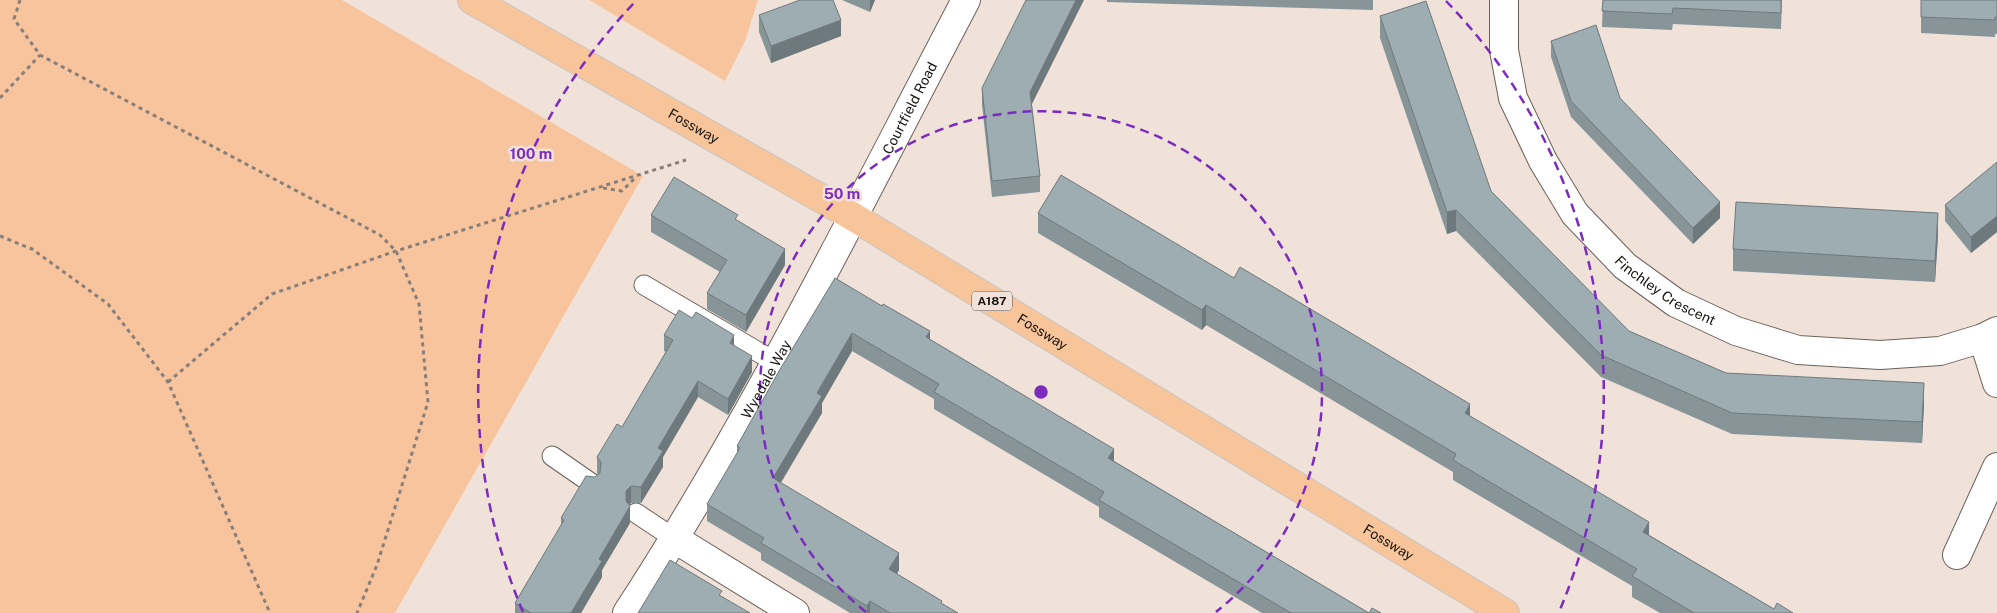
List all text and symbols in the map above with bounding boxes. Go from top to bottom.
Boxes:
street label: Courtfield Road [879,59,940,157]
street label: Fossway [665,105,722,147]
text: 100 m [510,145,552,162]
text: 50 m [824,185,860,202]
street label: Finchley Crescent [1612,252,1718,328]
road number: A187 [972,292,1012,310]
street label: Fossway [1014,310,1071,353]
street label: Wyedale Way [738,337,794,421]
centre of rings [1032,383,1050,401]
street label: Fossway [1360,521,1417,564]

